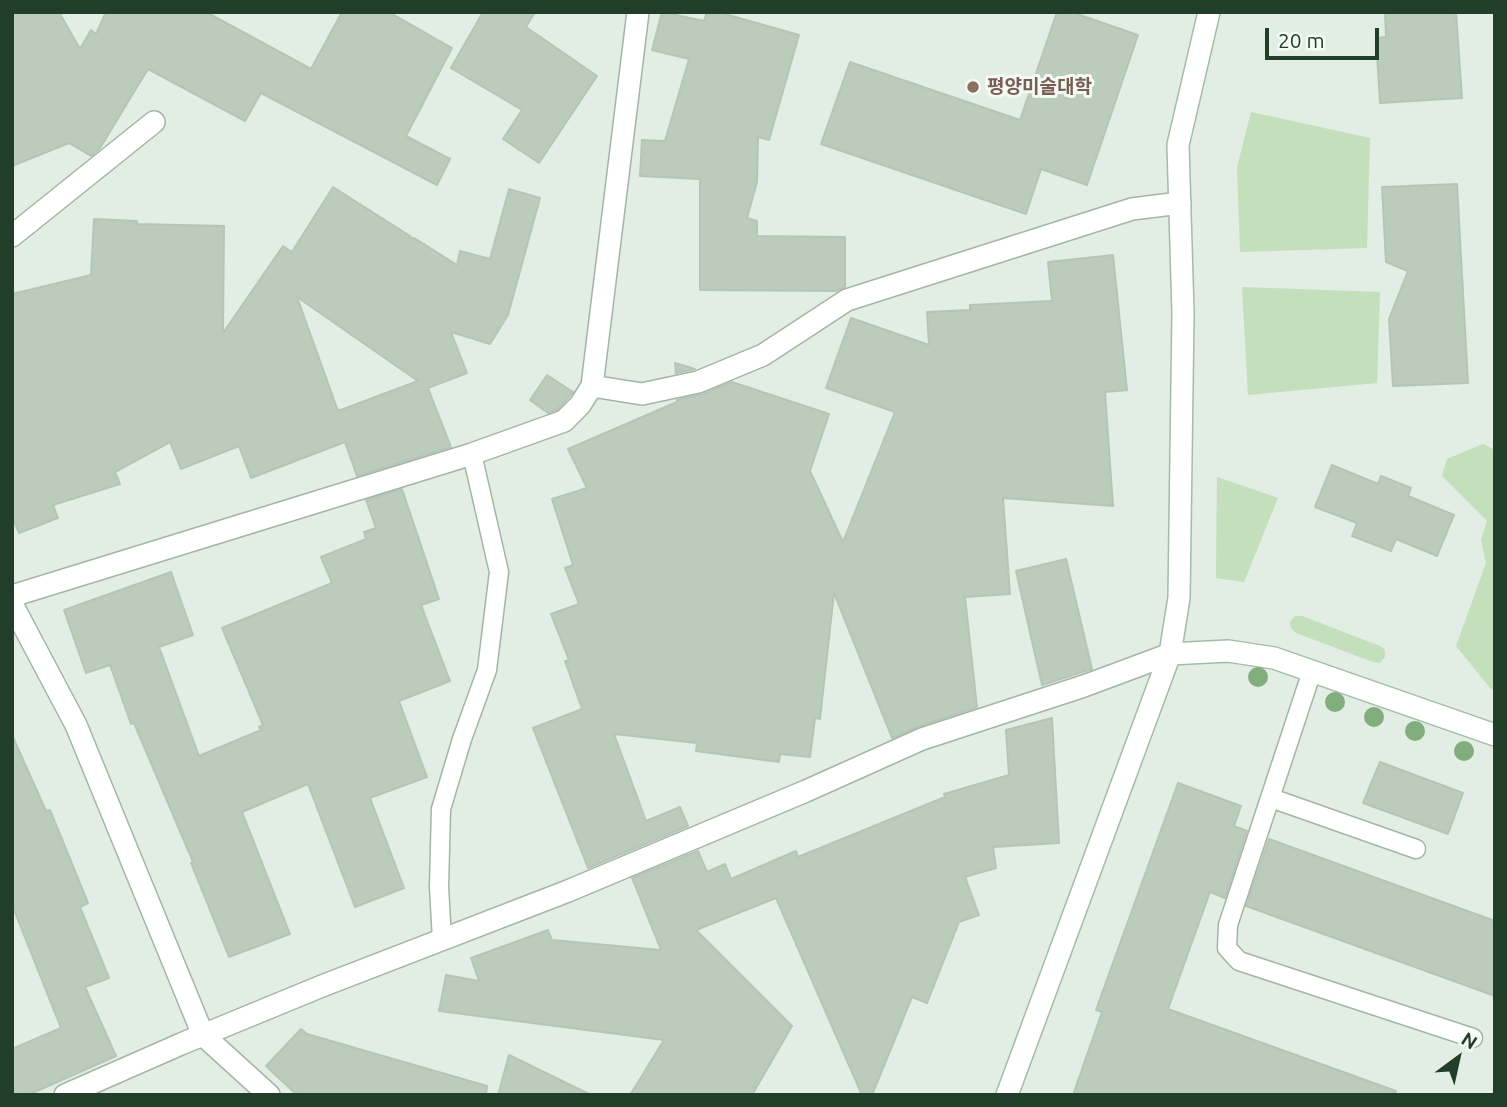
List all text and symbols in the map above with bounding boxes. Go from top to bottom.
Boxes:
scale bar [1269,14,1383,58]
text: 20 m [1278,28,1325,52]
place label: 평양미술대학 [987,76,1092,98]
marker: 평양미술대학 [965,79,981,95]
north arrow [1423,1023,1493,1093]
text: N [1457,1027,1481,1053]

